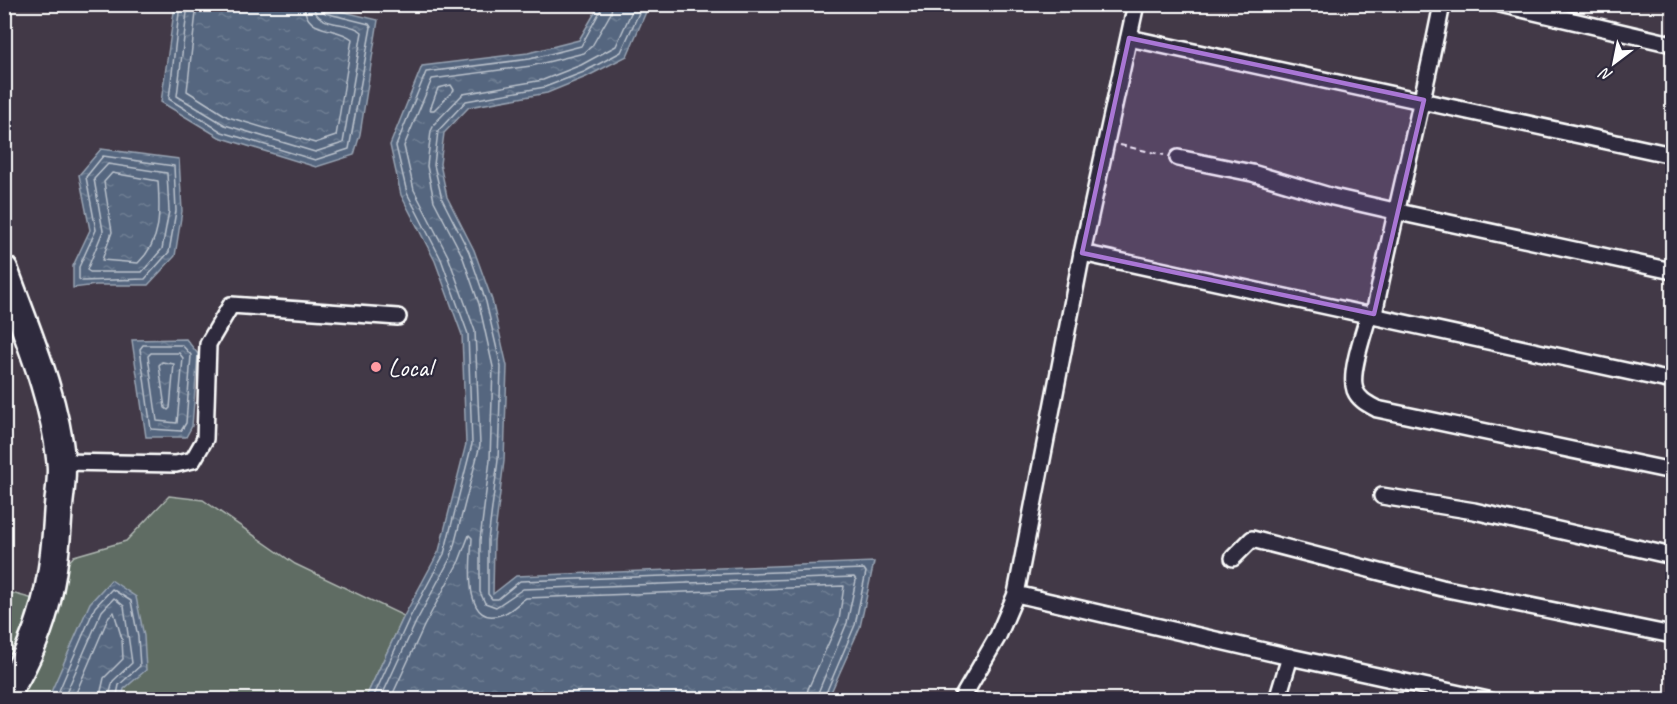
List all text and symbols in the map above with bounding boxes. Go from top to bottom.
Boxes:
north arrow [1584,33,1644,93]
text: N [1594,62,1616,86]
place label: Local [388,351,437,384]
marker: Local [369,360,383,374]

